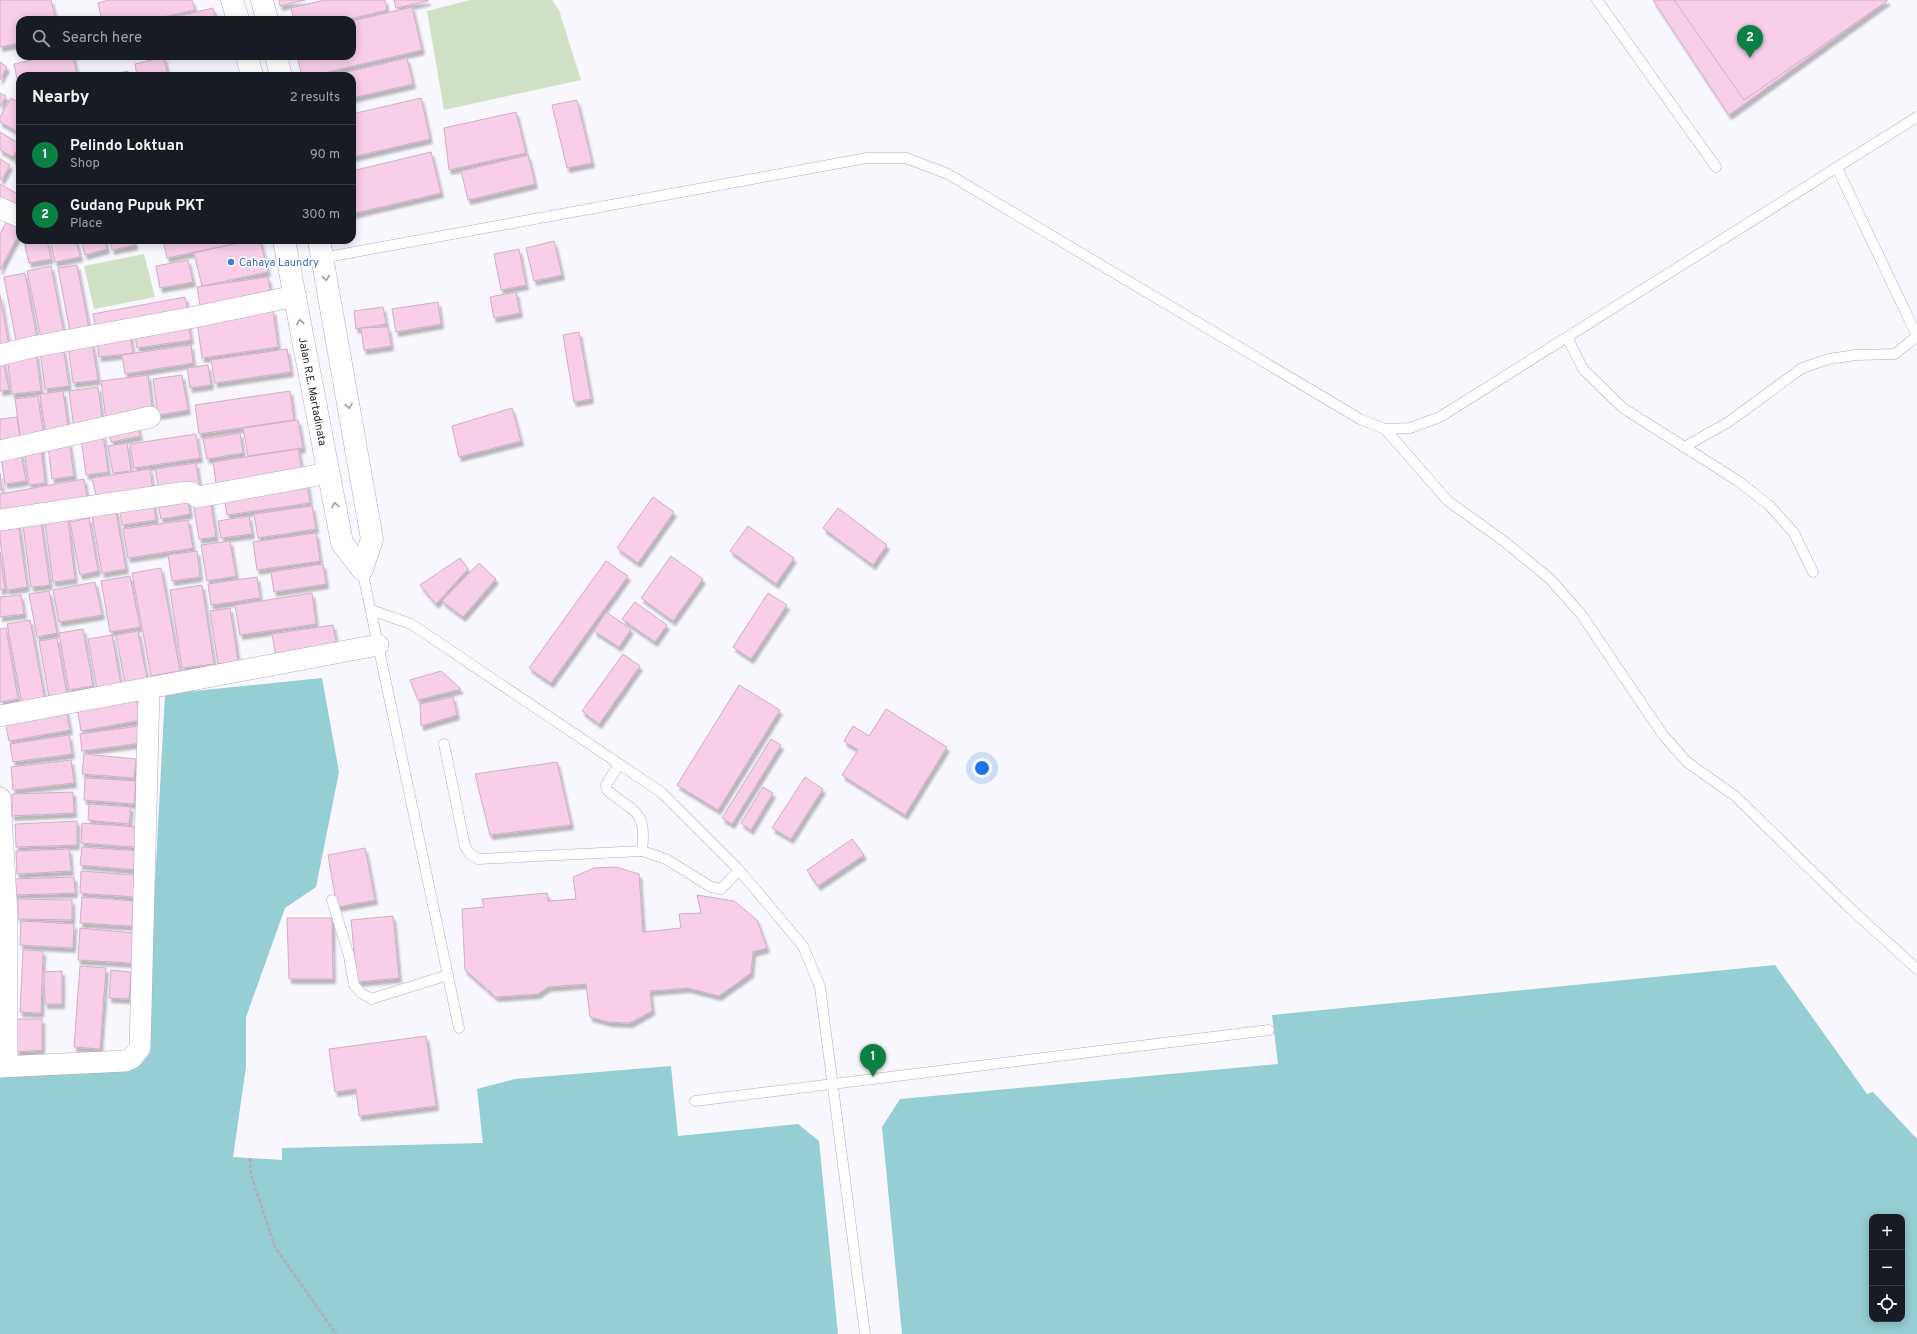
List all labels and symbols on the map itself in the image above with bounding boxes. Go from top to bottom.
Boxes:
pin: 2 [1737,25,1763,58]
place label: Cahaya Laundry [239,256,319,270]
marker: Cahaya Laundry [226,257,236,267]
one-way arrow [321,275,330,282]
one-way arrow [296,319,304,325]
street label: Jalan R.E. Martadinata [295,336,329,447]
one-way arrow [344,403,352,410]
one-way arrow [331,502,339,508]
your location [972,758,992,778]
pin: 1 [860,1044,886,1077]

